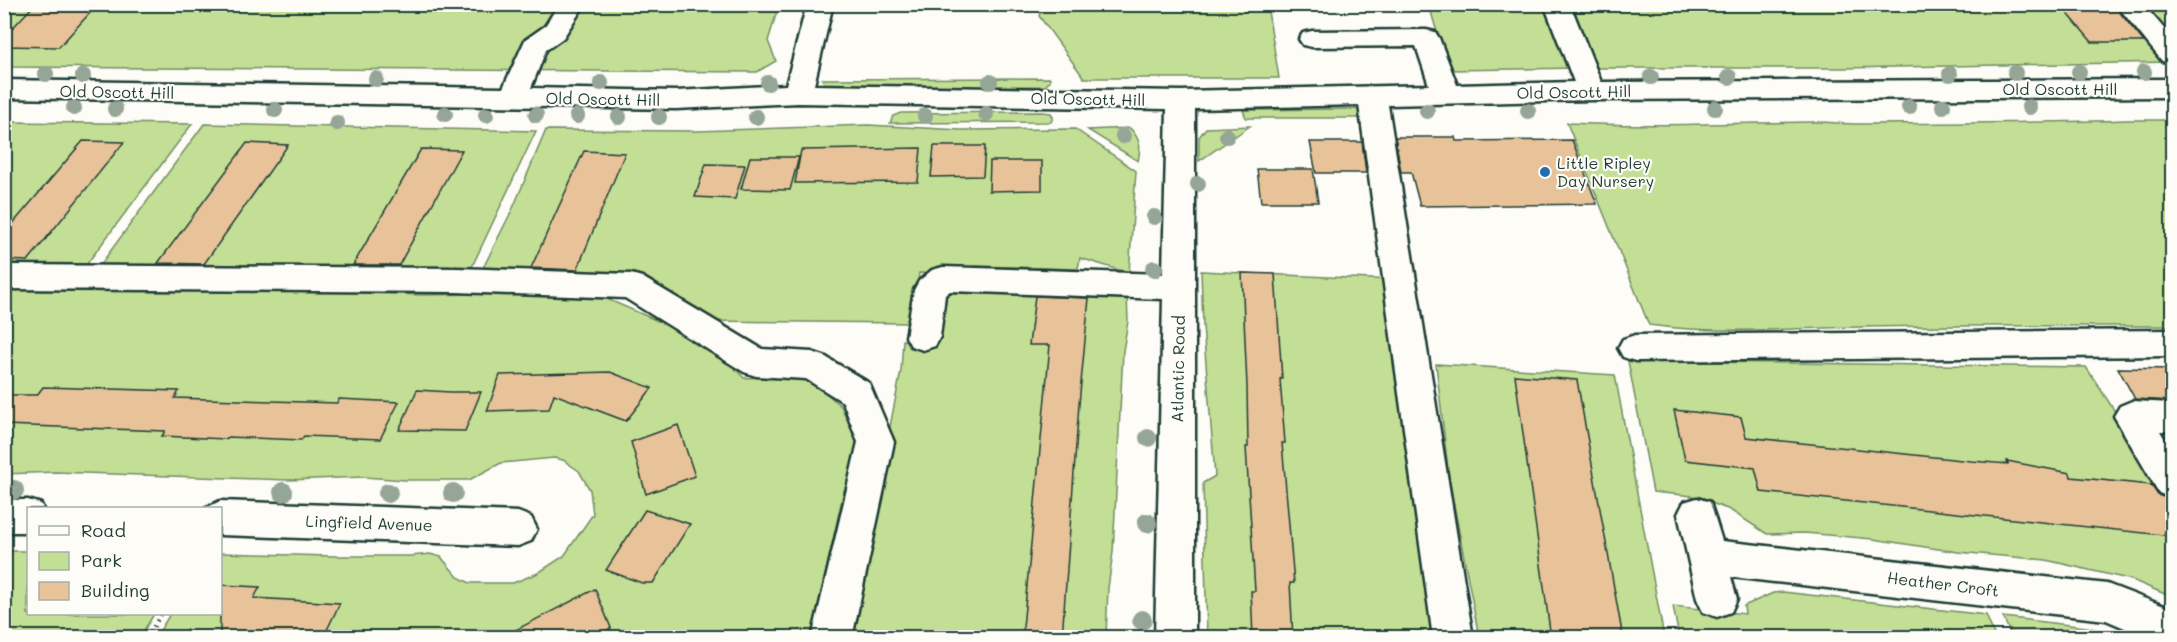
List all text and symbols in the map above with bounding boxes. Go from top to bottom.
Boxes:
street label: Old Oscott Hill [2003,78,2117,99]
street label: Old Oscott Hill [59,80,175,103]
street label: Old Oscott Hill [1516,80,1632,103]
street label: Old Oscott Hill [545,87,661,110]
street label: Old Oscott Hill [1030,87,1146,110]
place label: Little Ripley Day Nursery [1557,152,1654,191]
marker: Little Ripley Day Nursery [1538,165,1552,179]
street label: Atlantic Road [1166,315,1189,423]
legend [27,507,222,615]
street label: Lingfield Avenue [305,510,433,535]
text: Road [81,518,126,542]
text: Park [81,548,122,572]
street label: Heather Croft [1886,566,2000,601]
text: Building [81,578,149,602]

